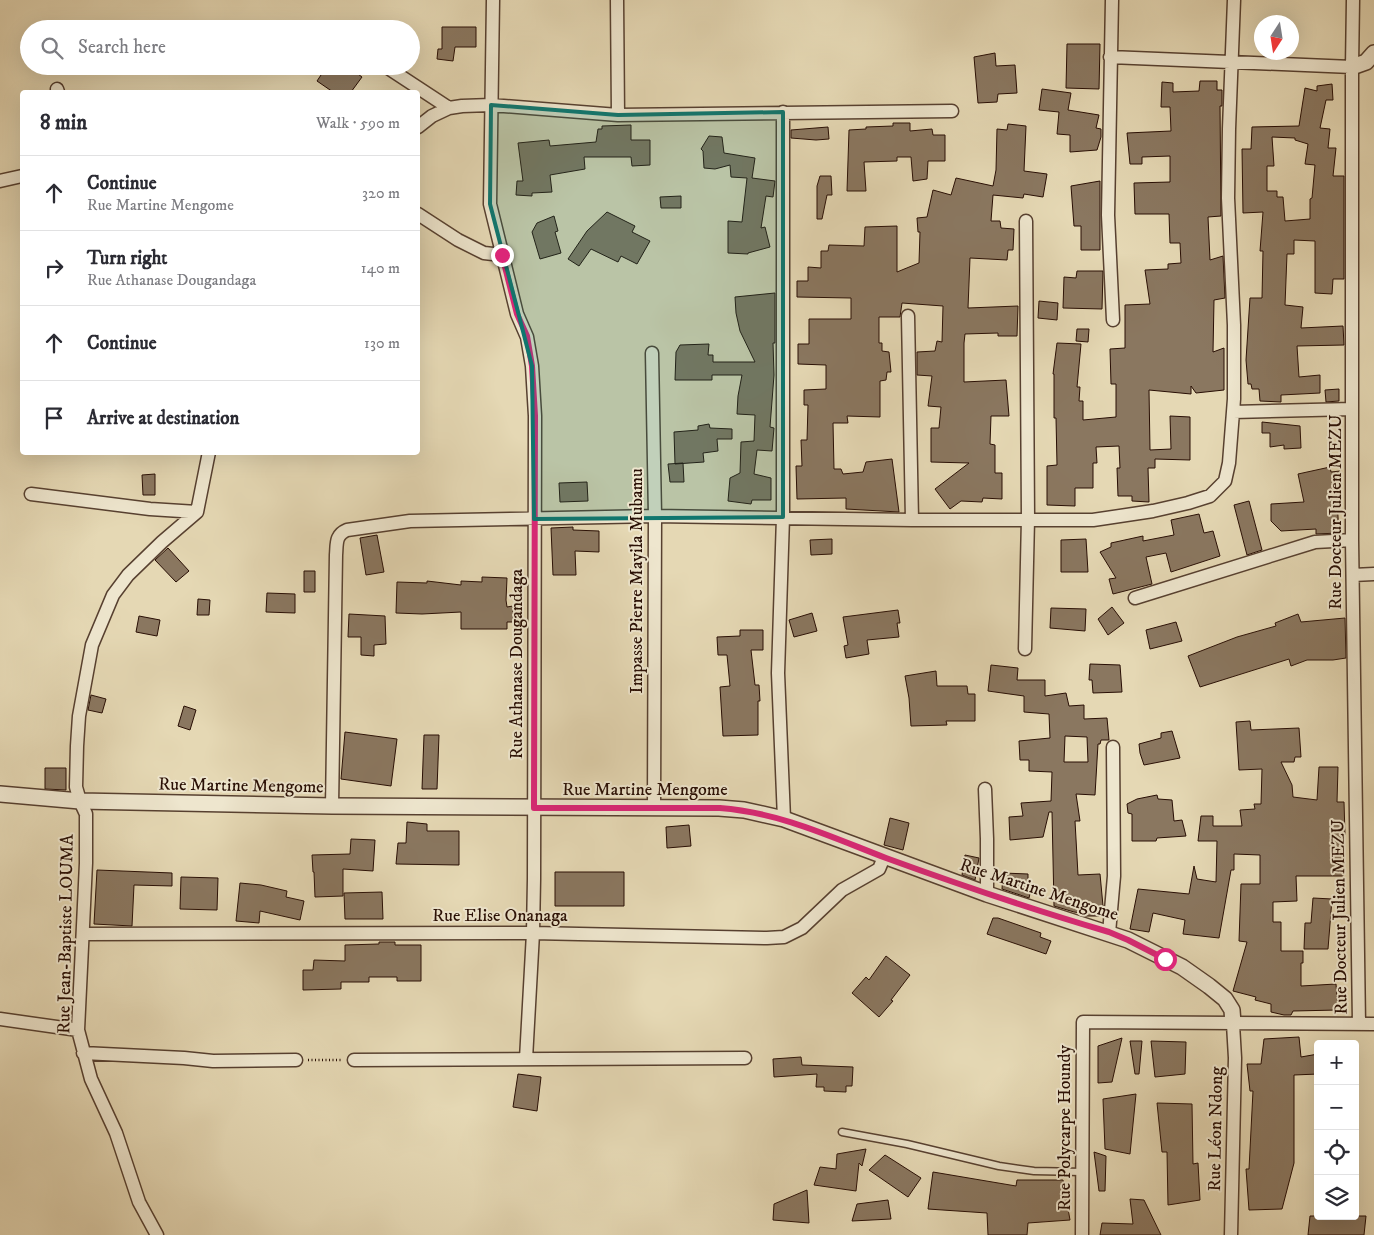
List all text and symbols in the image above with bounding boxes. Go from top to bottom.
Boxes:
north arrow [1254,15,1299,60]
search box [20,20,420,75]
icon: search [38,34,66,62]
text: Search here [78,36,166,59]
text: 8 min [40,110,87,136]
text: Walk · 590 m [316,113,400,133]
text: Continue [87,172,157,195]
icon: ahead [40,179,68,207]
text: 320 m [362,183,400,203]
text: Rue Martine Mengome [87,195,234,215]
route end [491,244,514,267]
text: Turn right [87,247,167,270]
icon: right [40,254,68,282]
text: 140 m [361,258,400,278]
text: Rue Athanase Dougandaga [87,270,256,290]
icon: ahead [40,329,68,357]
text: Continue [87,332,157,355]
text: 130 m [364,333,400,353]
icon: arrive [40,404,68,432]
text: Arrive at destination [87,407,239,430]
street label: Rue Docteur Julien MEZU [1325,414,1347,610]
street label: Impasse Pierre Mayila Mubamu [626,468,648,694]
street label: Rue Athanase Dougandaga [506,568,528,759]
street label: Rue Martine Mengome [158,774,324,798]
street label: Rue Martine Mengome [562,779,728,801]
street label: Rue Docteur Julien MEZU [1327,819,1353,1015]
street label: Rue Jean-Baptiste LOUMA [53,833,79,1034]
street label: Rue Martine Mengome [957,854,1121,926]
street label: Rue Elise Onanaga [432,905,568,927]
route start [1154,948,1177,971]
map controls [1314,1040,1359,1220]
button: + [1314,1040,1359,1085]
street label: Rue Polycarpe Houndy [1054,1045,1076,1211]
street label: Rue Léon Ndong [1204,1066,1228,1192]
button: − [1314,1085,1359,1130]
button: locate [1314,1130,1359,1175]
button: layers [1314,1175,1359,1220]

